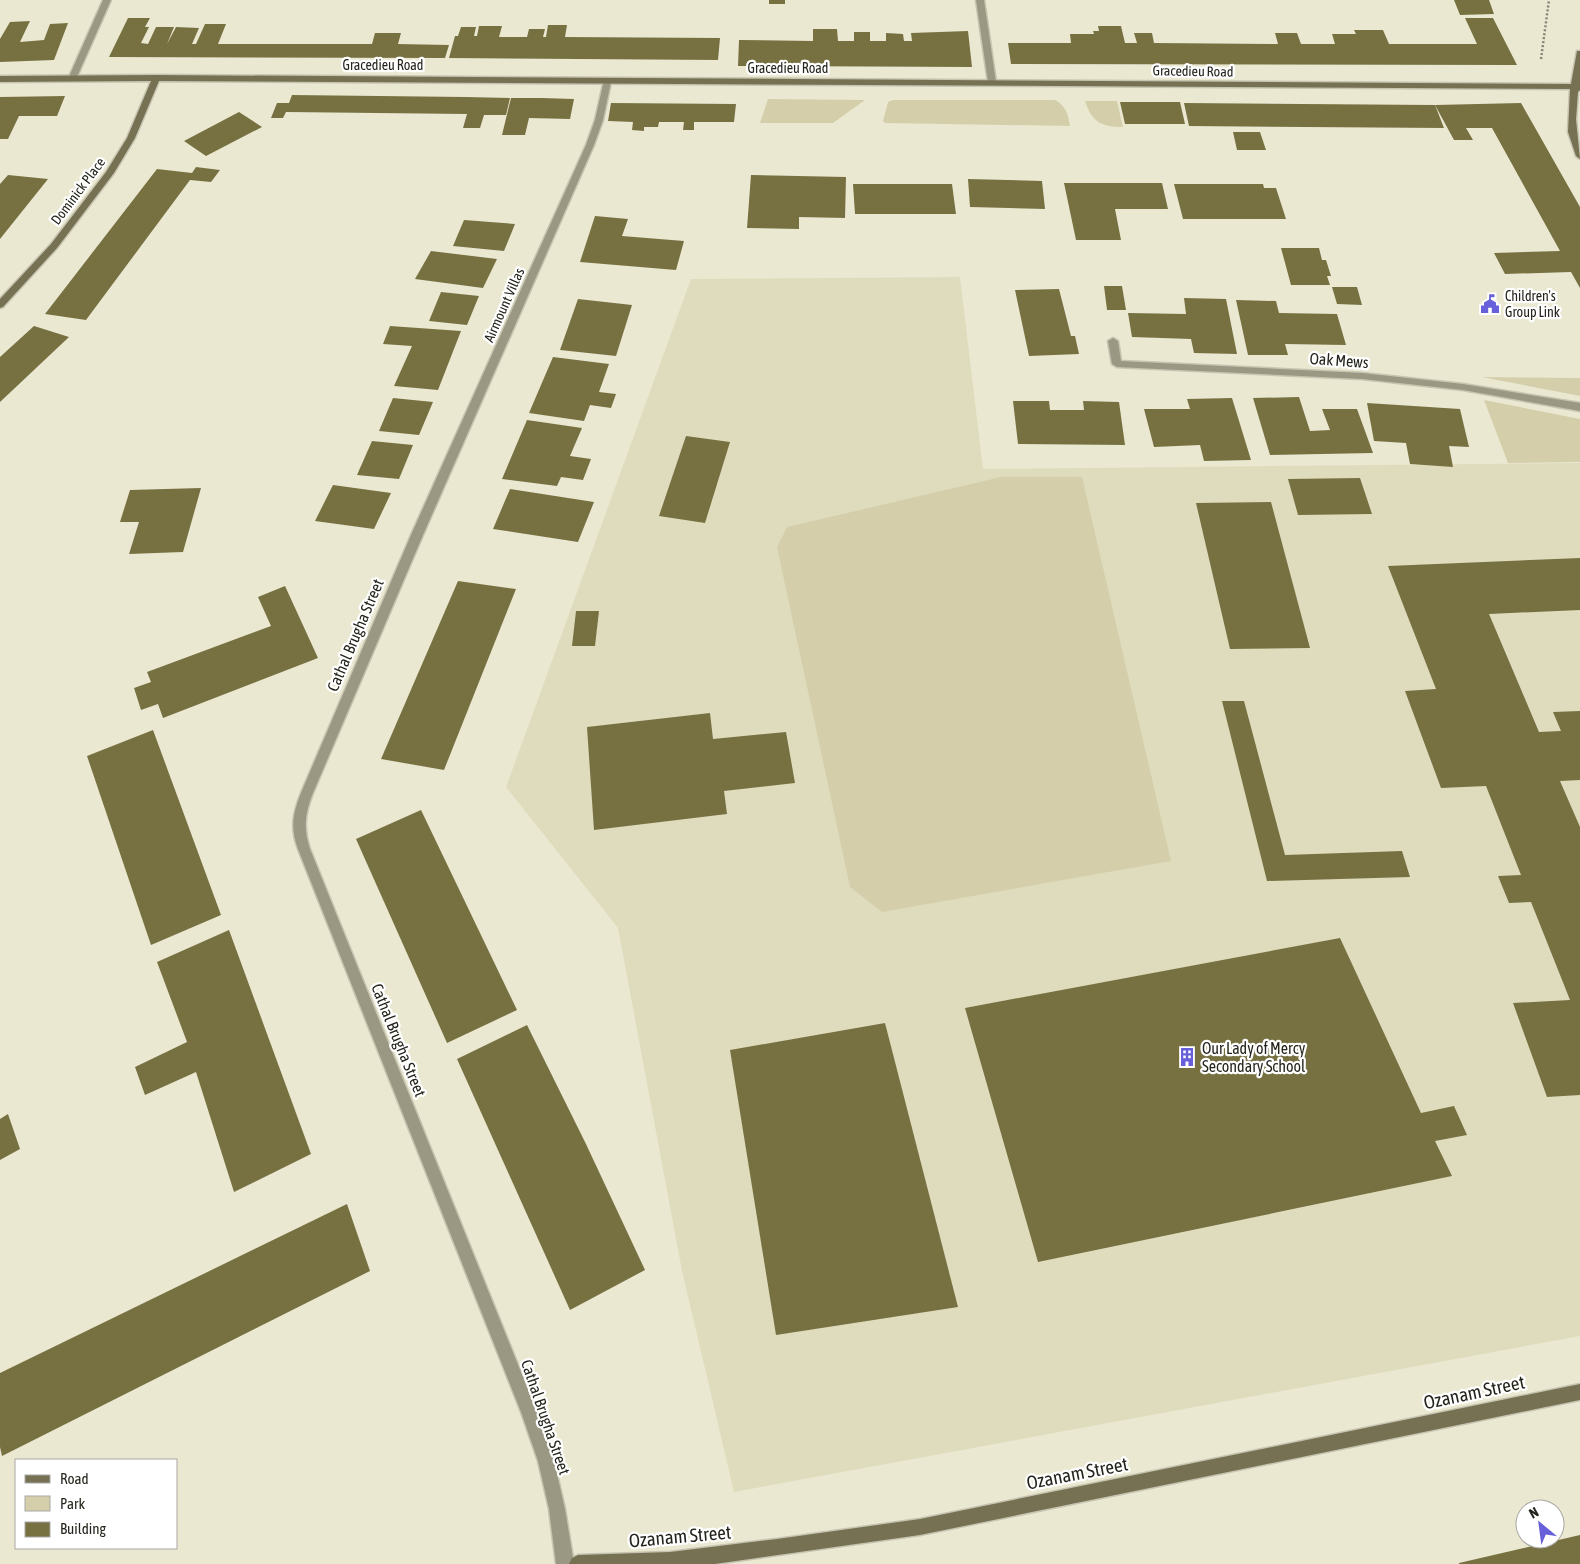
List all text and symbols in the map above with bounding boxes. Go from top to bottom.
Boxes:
street label: Gracedieu Road [343,57,423,73]
street label: Gracedieu Road [748,60,828,76]
street label: Gracedieu Road [1152,62,1234,80]
street label: Dominick Place [48,154,108,228]
street label: Airmount Villas [481,265,527,344]
place label: Children's Group Link [1505,288,1560,320]
public building icon: Children's Group Link [1479,293,1501,315]
street label: Oak Mews [1309,349,1369,371]
street label: Cathal Brugha Street [323,576,388,694]
street label: Cathal Brugha Street [367,981,430,1100]
place label: Our Lady of Mercy Secondary School [1202,1039,1306,1076]
building icon: Our Lady of Mercy Secondary School [1176,1046,1198,1068]
street label: Cathal Brugha Street [517,1357,574,1477]
street label: Ozanam Street [1421,1371,1527,1413]
street label: Ozanam Street [1024,1452,1130,1494]
legend [15,1459,178,1549]
text: Road [60,1470,89,1487]
text: Park [60,1495,85,1512]
north arrow [1515,1499,1565,1549]
text: N [1526,1504,1541,1522]
text: Building [60,1520,106,1537]
street label: Ozanam Street [628,1521,732,1551]

